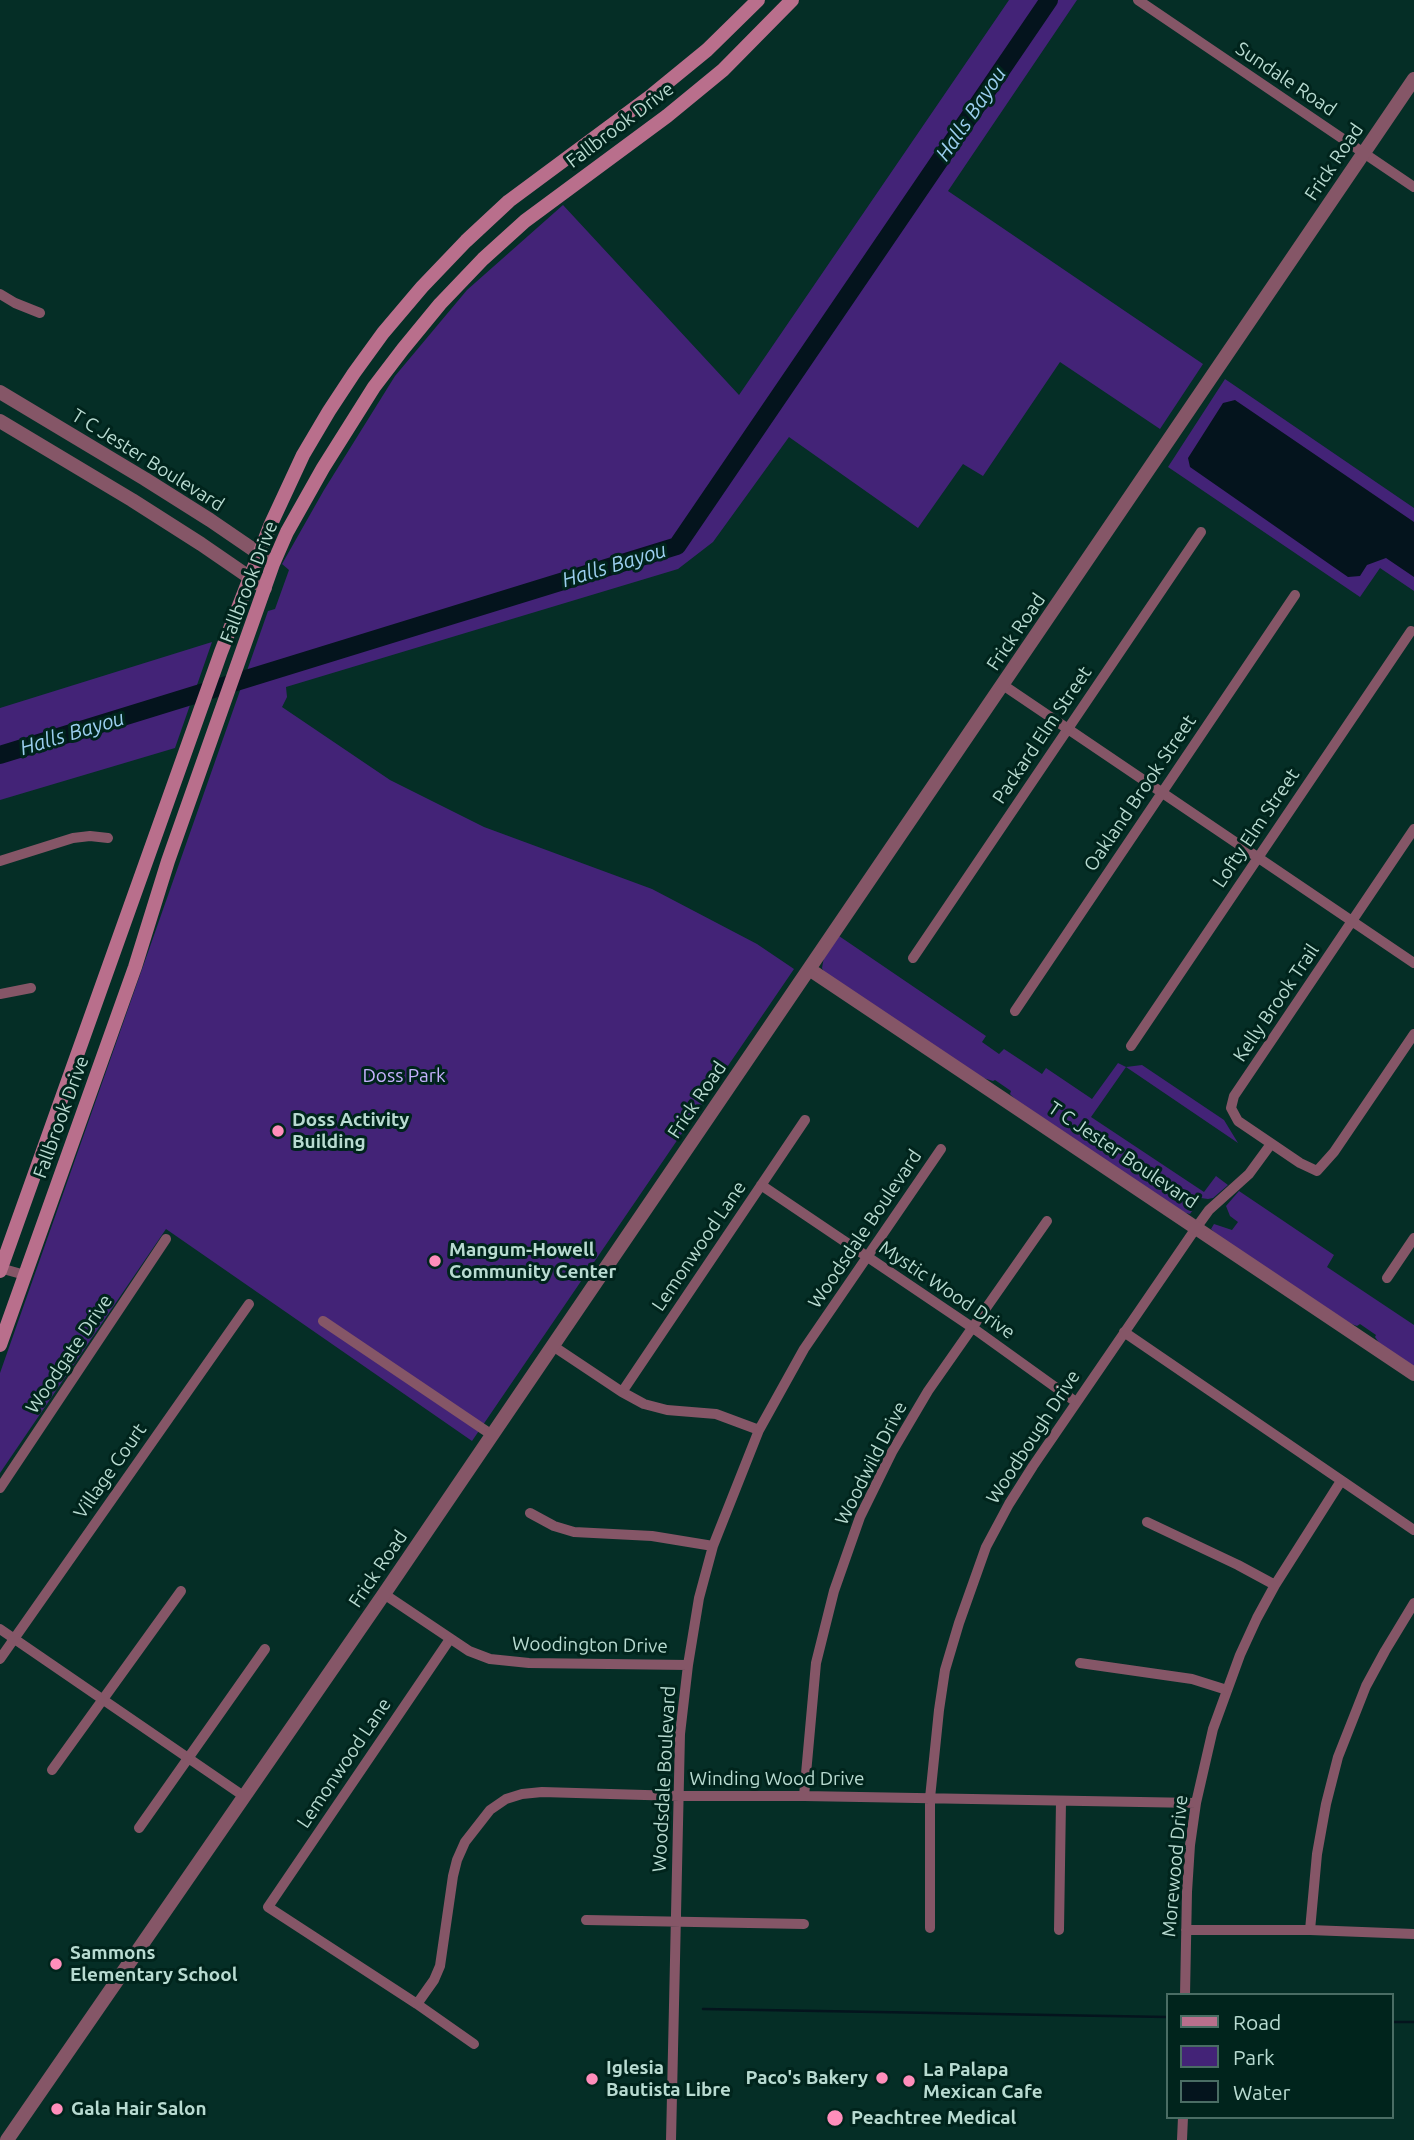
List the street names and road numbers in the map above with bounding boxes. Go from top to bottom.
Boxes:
street label: Sundale Road [1231,37,1341,121]
street label: Fallbrook Drive [562,77,678,173]
street label: Frick Road [1300,119,1368,205]
street label: T C Jester Boulevard [68,404,228,516]
street label: Fallbrook Drive [215,518,283,646]
street label: Frick Road [982,589,1050,675]
street label: Packard Elm Street [987,662,1097,808]
street label: Oakland Brook Street [1079,710,1201,876]
street label: Lofty Elm Street [1208,764,1304,892]
street label: Kelly Brook Trail [1228,940,1324,1066]
street label: Fallbrook Drive [28,1053,94,1181]
street label: Frick Road [663,1057,731,1143]
street label: T C Jester Boulevard [1044,1097,1202,1213]
street label: Woodsdale Boulevard [803,1145,927,1313]
street label: Lemonwood Lane [647,1177,751,1315]
street label: Mystic Wood Drive [875,1236,1019,1344]
street label: Woodgate Drive [21,1290,117,1418]
street label: Woodbough Drive [981,1366,1085,1508]
street label: Woodwild Drive [830,1398,912,1528]
street label: Village Court [69,1419,151,1523]
street label: Frick Road [344,1526,412,1612]
street label: Woodington Drive [512,1632,668,1658]
street label: Woodsdale Boulevard [648,1685,680,1873]
street label: Lemonwood Lane [292,1694,396,1832]
street label: Winding Wood Drive [689,1768,865,1790]
street label: Morewood Drive [1157,1794,1193,1938]

